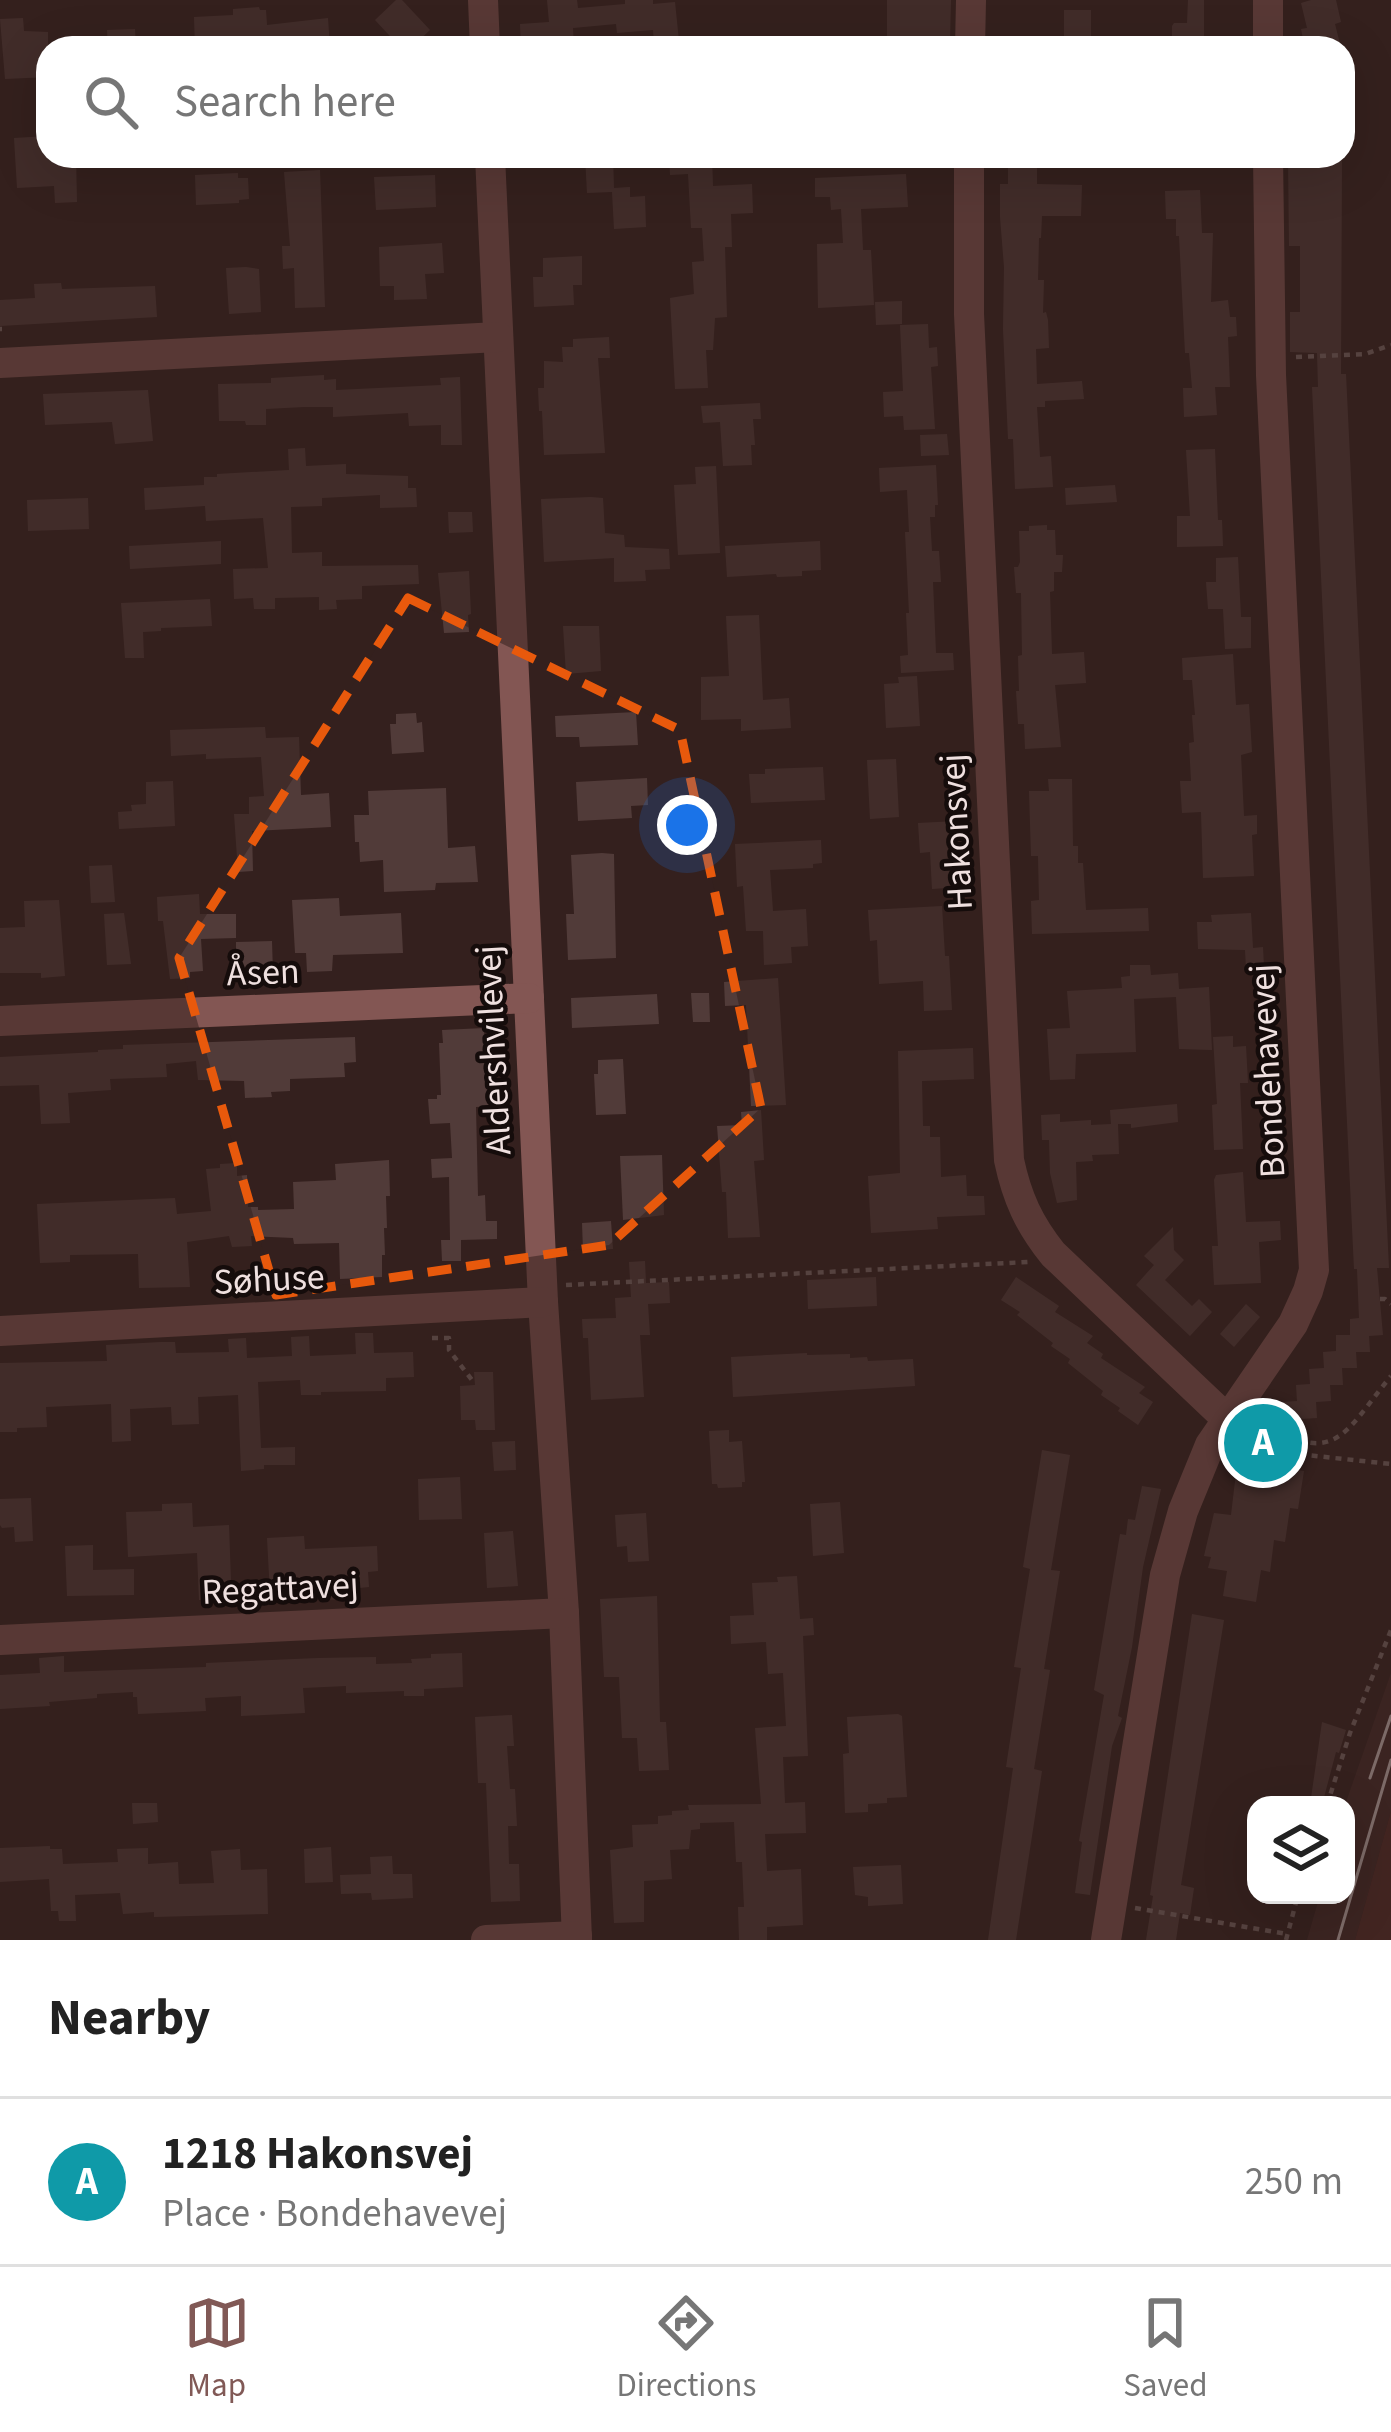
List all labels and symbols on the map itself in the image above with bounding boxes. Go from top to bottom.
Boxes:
street label: Hakonsvej [927,752,986,911]
your location [657,795,717,855]
street label: Aldershvilevej [463,944,524,1156]
street label: Åsen [226,946,300,999]
street label: Bondehavevej [1236,963,1299,1179]
street label: Søhuse [212,1251,326,1308]
pin: A [1224,1398,1302,1488]
street label: Regattavej [200,1559,360,1618]

